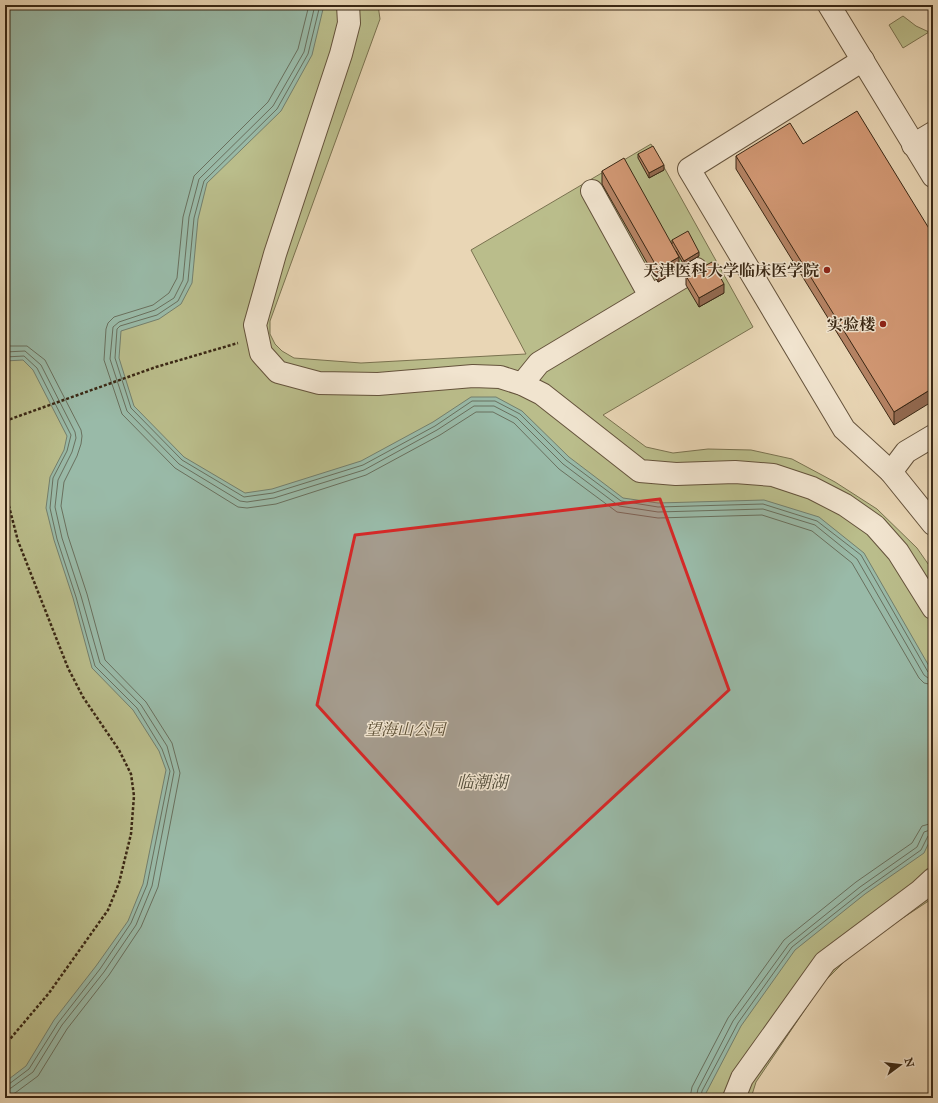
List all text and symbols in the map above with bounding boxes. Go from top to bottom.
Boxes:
place label: 天津医科大学临床医学院 [643,261,819,280]
marker: 天津医科大学临床医学院 [822,265,832,275]
place label: 实验楼 [827,315,875,334]
marker: 实验楼 [878,319,888,329]
park label: 望海山公园 [365,720,448,739]
water label: 临潮湖 [457,772,510,793]
north arrow [880,1045,920,1085]
text: N [902,1056,917,1069]

